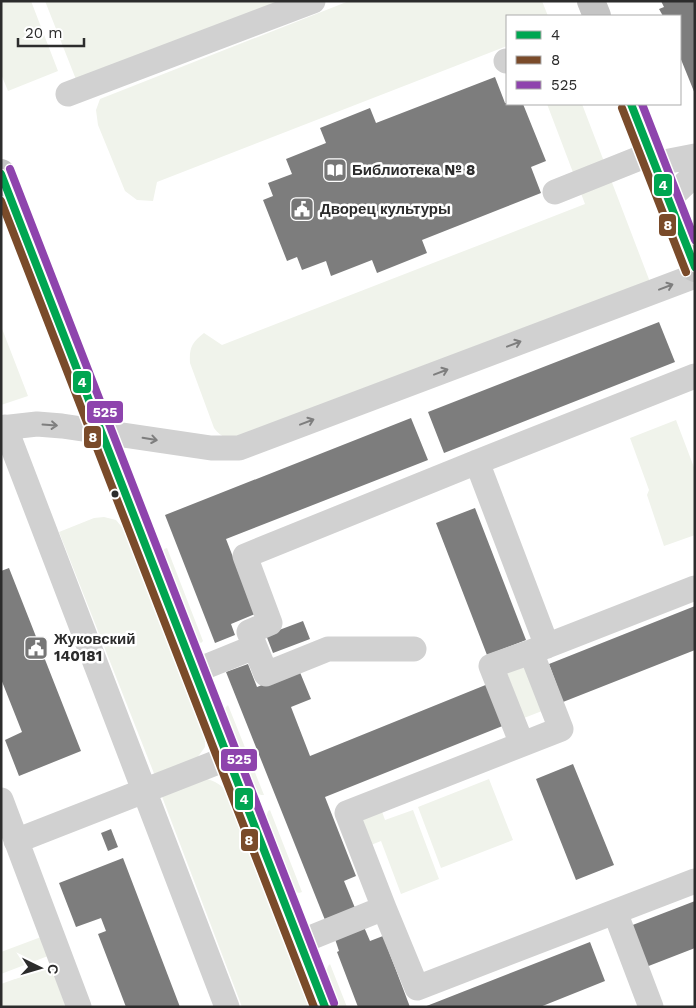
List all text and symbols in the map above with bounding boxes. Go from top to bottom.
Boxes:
scale bar [18,15,84,47]
legend [506,15,681,105]
text: 20 m [25,24,63,42]
text: 4 [551,26,560,44]
text: 8 [551,51,560,69]
text: 525 [551,76,577,94]
library icon: Библиотека № 8 [322,157,348,183]
place label: Библиотека № 8 [352,161,475,179]
line badge: 4 [653,173,673,197]
text: 4 [658,177,668,193]
public building icon: Дворец культуры [289,196,315,222]
place label: Дворец культуры [320,200,451,218]
line badge: 8 [658,213,677,237]
text: 8 [664,217,673,233]
one-way arrow [658,282,673,291]
one-way arrow [506,339,521,349]
one-way arrow [433,367,449,376]
line badge: 4 [72,370,92,394]
text: 4 [77,374,87,390]
line badge: 525 [86,400,124,424]
text: 525 [93,404,117,420]
one-way arrow [299,417,314,426]
one-way arrow [41,420,57,429]
line badge: 8 [83,425,102,449]
text: 8 [89,429,98,445]
one-way arrow [141,434,157,444]
unlabelled marker [110,489,120,499]
place label: Жуковский 140181 [53,630,136,665]
public building icon: Жуковский 140181 [23,635,49,661]
line badge: 525 [220,748,258,772]
text: 525 [227,751,251,767]
line badge: 4 [234,787,254,811]
text: 4 [239,791,249,807]
line badge: 8 [240,828,259,852]
text: 8 [245,832,254,848]
north arrow [15,943,65,993]
text: С [45,963,61,975]

